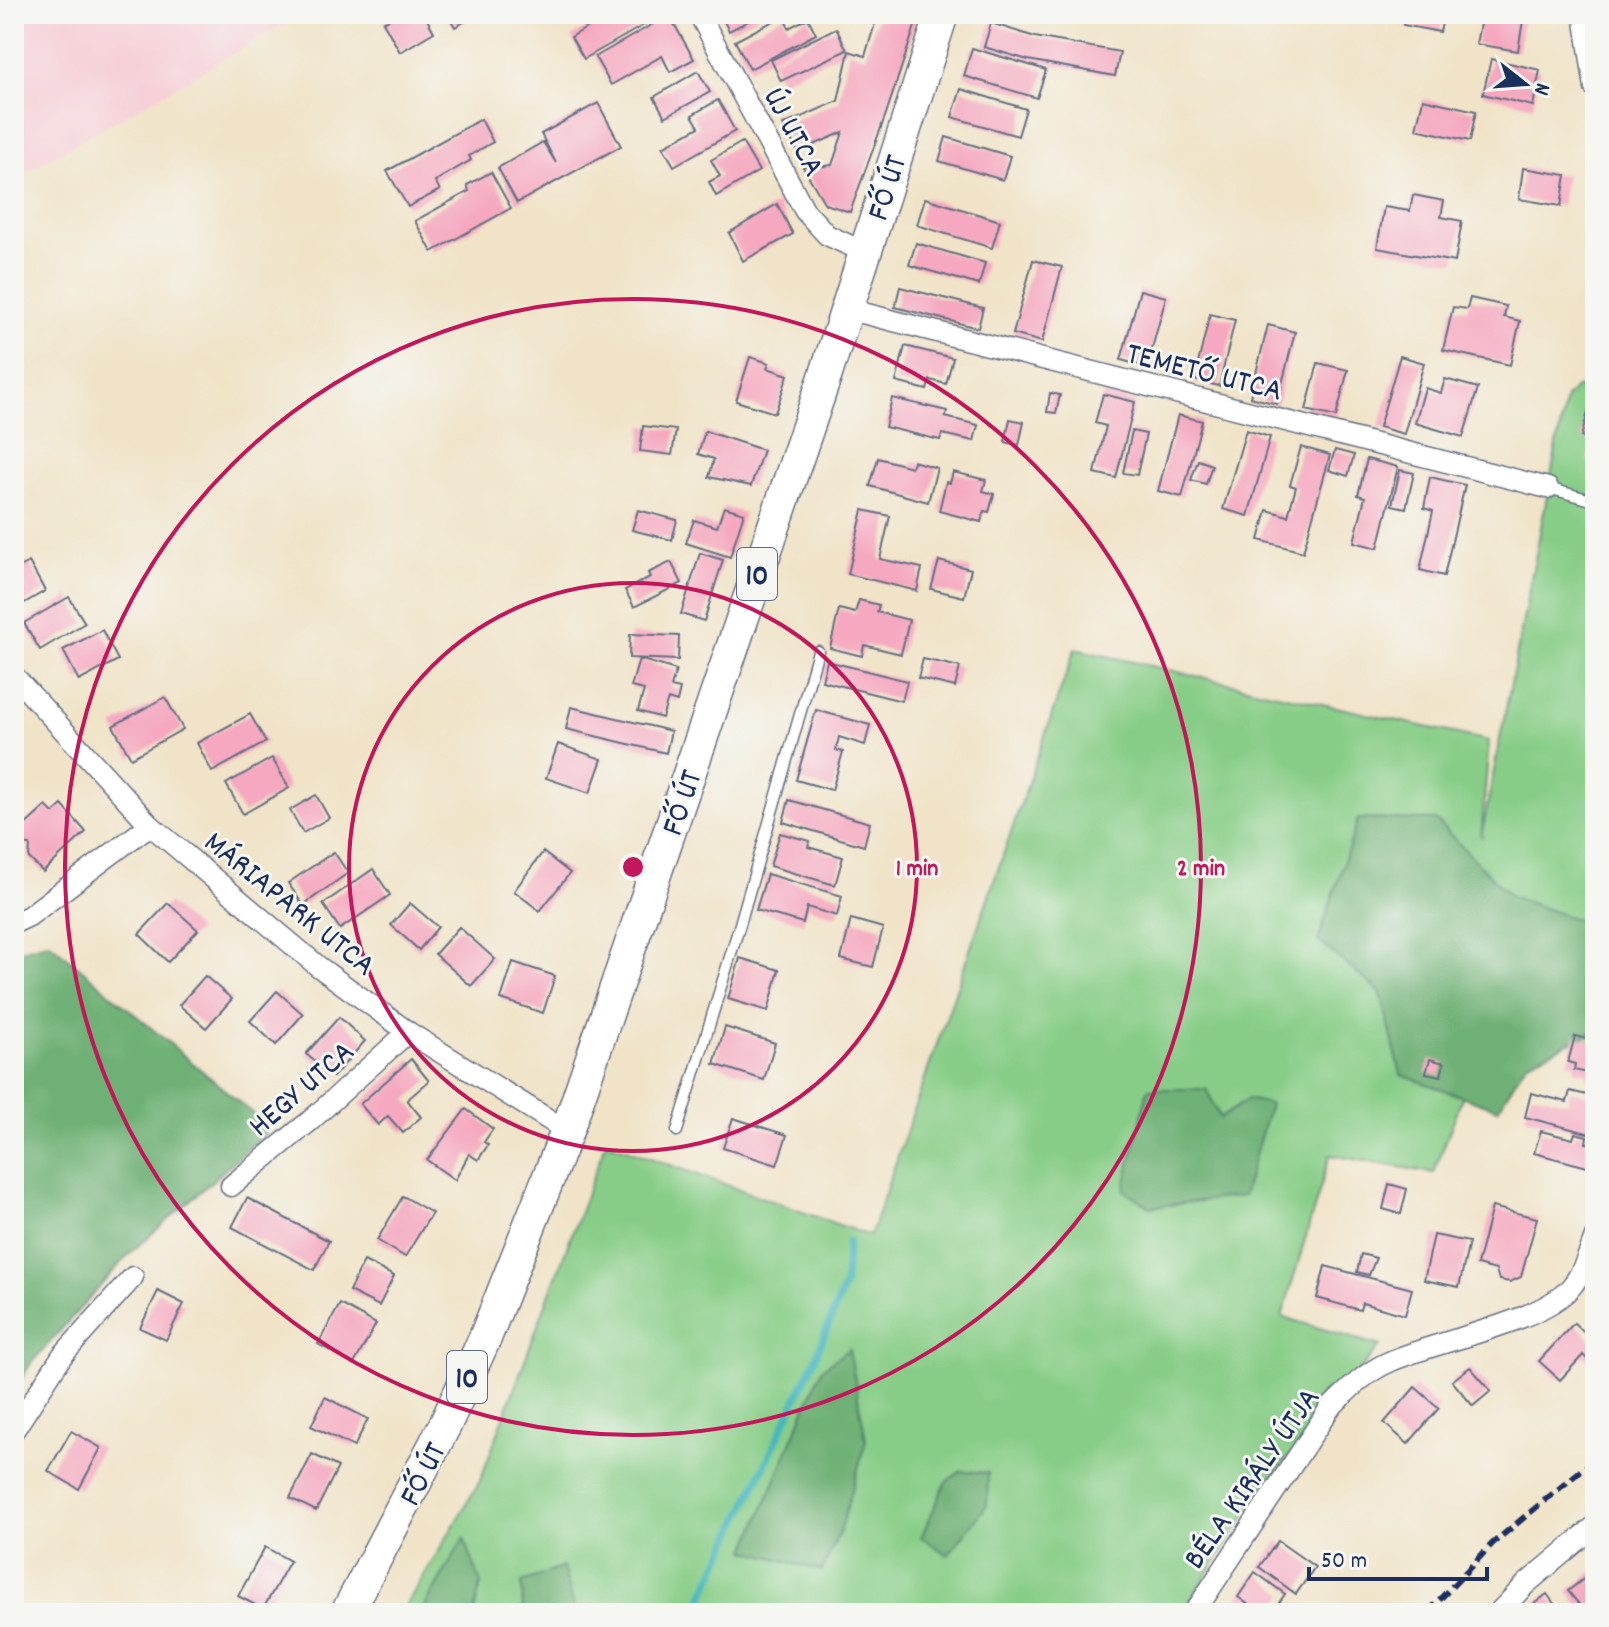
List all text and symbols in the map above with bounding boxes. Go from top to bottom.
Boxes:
north arrow [1485,44,1565,124]
text: N [1524,79,1557,99]
street label: ÚJ UTCA [749,81,834,186]
street label: FŐ ÚT [858,150,922,227]
street label: TEMETŐ UTCA [1121,333,1287,416]
road number: 10 [737,548,777,600]
street label: FŐ ÚT [652,765,717,842]
street label: MÁRIAPARK UTCA [192,822,384,990]
centre of rings [619,853,647,881]
text: 1 min [896,853,938,887]
text: 2 min [1177,853,1225,887]
street label: HEGY UTCA [240,1032,367,1150]
road number: 10 [447,1351,487,1403]
street label: BÉLA KIRÁLY ÚTJA [1174,1379,1334,1580]
street label: FŐ ÚT [390,1435,461,1515]
scale bar [1309,1531,1487,1581]
text: 50 m [1321,1545,1367,1579]

